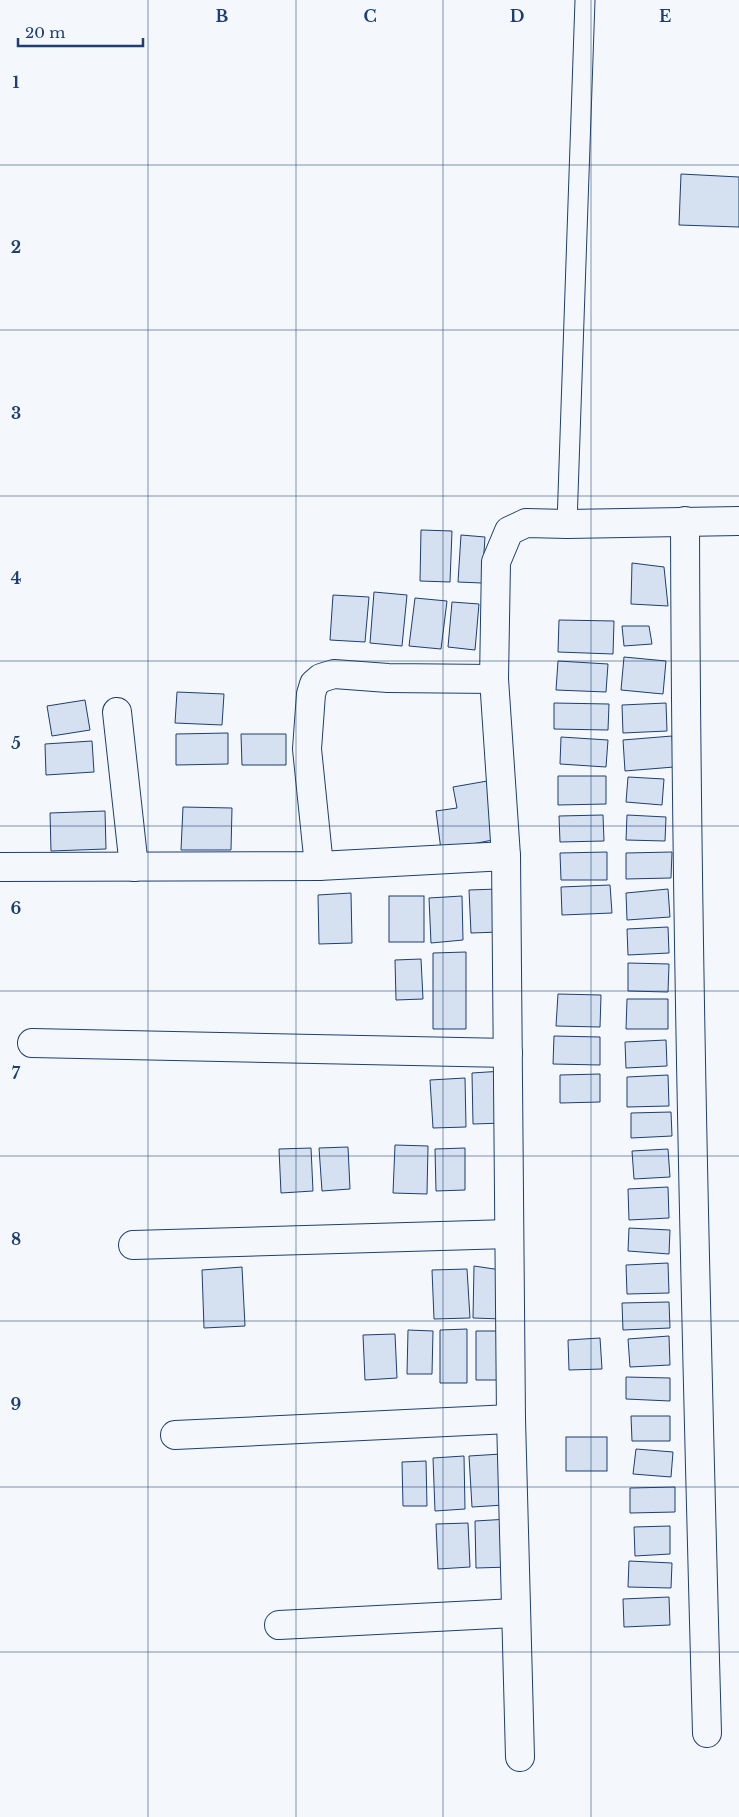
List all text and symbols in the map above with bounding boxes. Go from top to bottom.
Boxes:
text: B [216,6,229,26]
text: C [363,6,377,26]
text: D [510,6,524,26]
text: E [659,6,671,26]
scale bar [18,15,142,47]
text: 20 m [25,23,65,42]
text: 1 [13,72,20,92]
text: 2 [11,237,21,257]
text: 3 [11,403,21,423]
text: 4 [11,568,21,588]
text: 5 [11,733,21,753]
text: 6 [11,898,22,918]
text: 7 [12,1063,21,1083]
text: 8 [11,1229,21,1249]
text: 9 [11,1394,22,1414]

